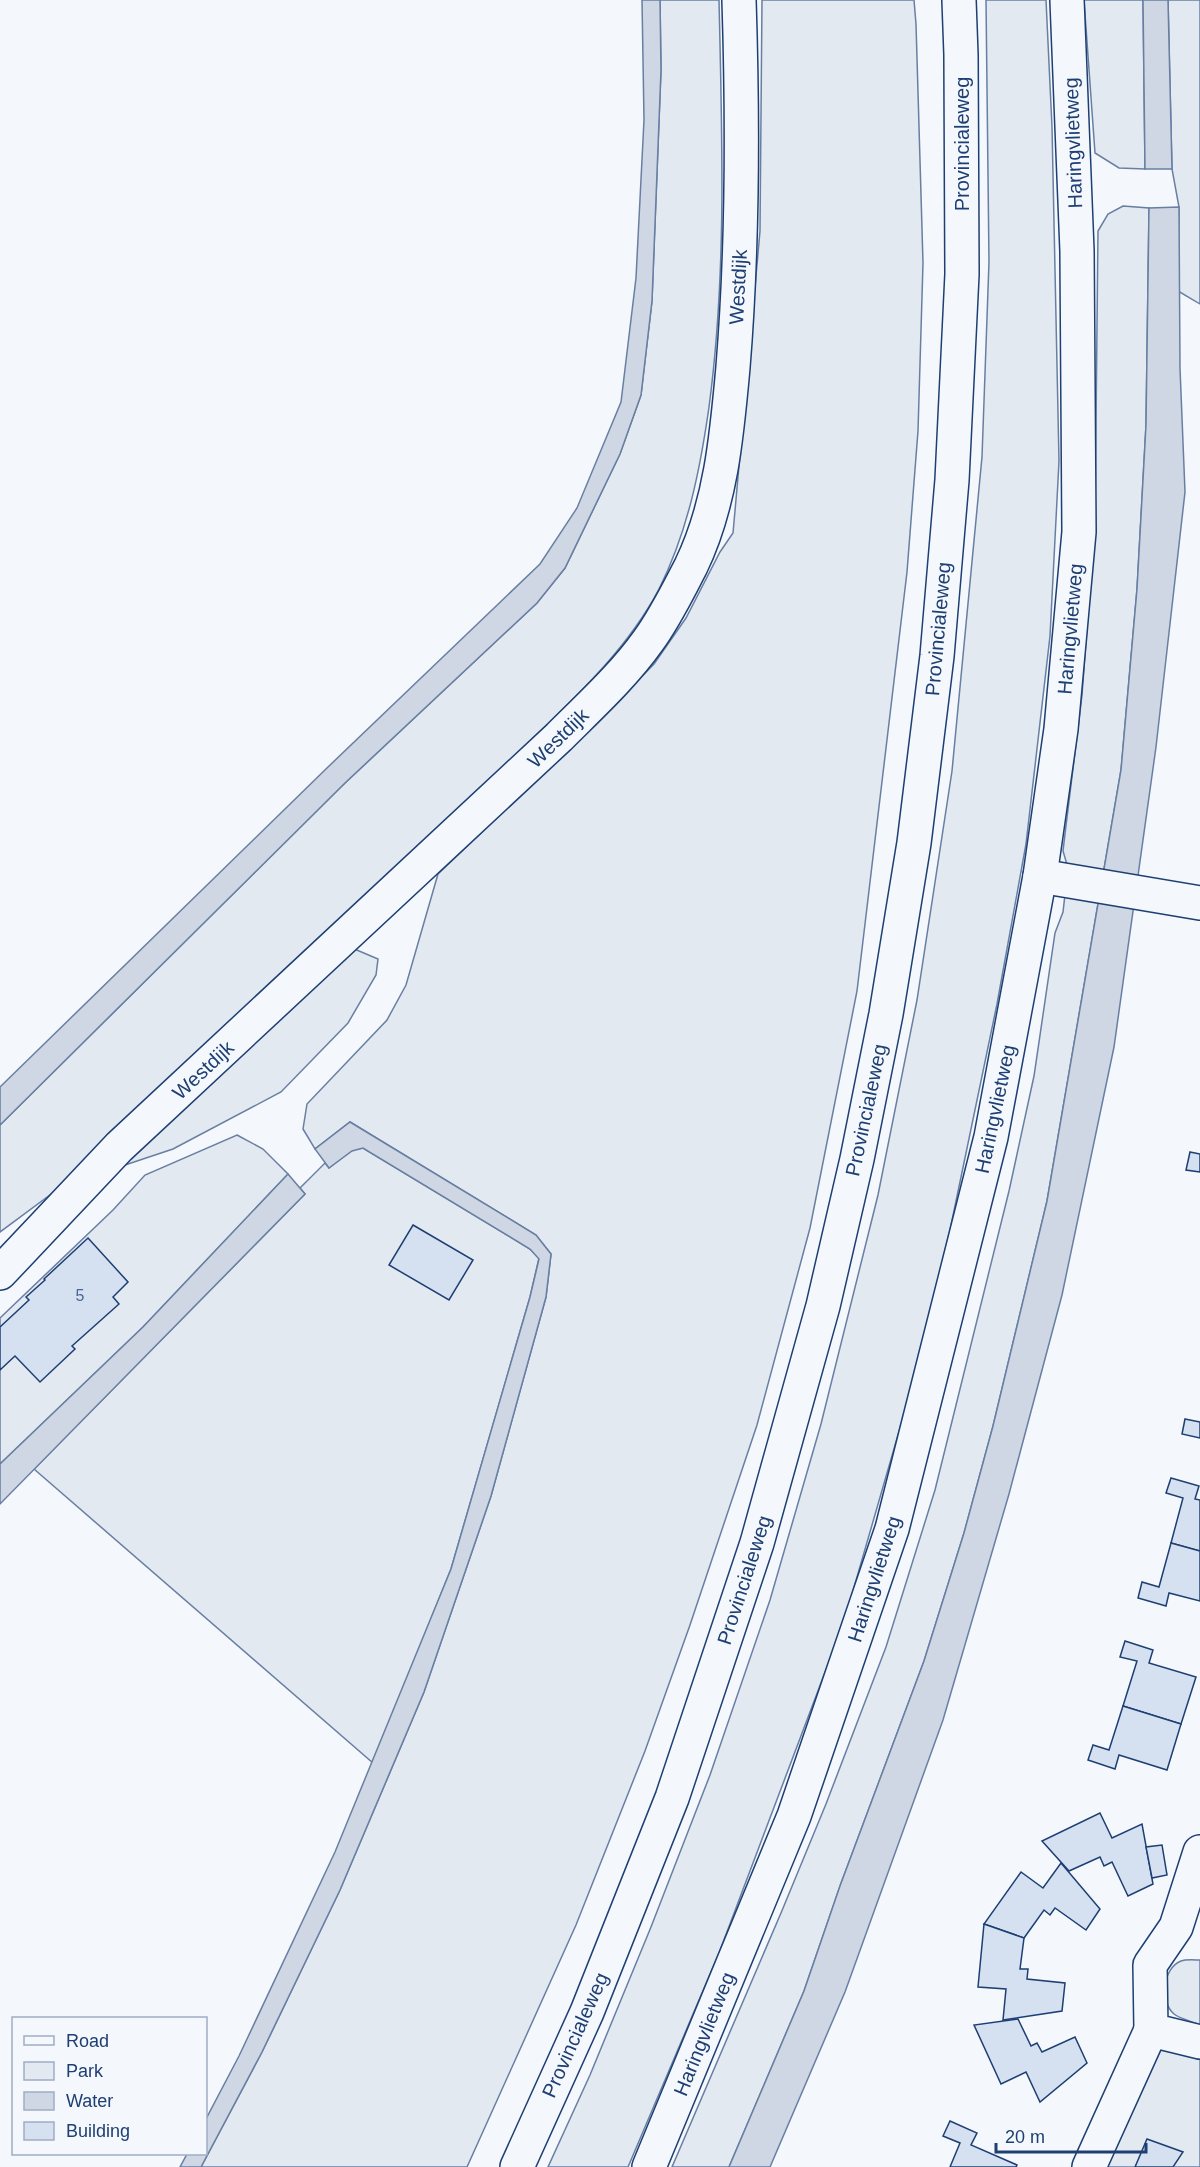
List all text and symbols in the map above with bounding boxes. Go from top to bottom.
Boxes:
street label: Provincialeweg [951,77,973,211]
street label: Haringvlietweg [1060,77,1086,209]
street label: Westdijk [725,248,751,325]
street label: Provincialeweg [921,561,955,697]
street label: Haringvlietweg [1053,563,1087,695]
street label: Westdijk [523,703,593,772]
street label: Westdijk [168,1036,239,1104]
street label: Provincialeweg [841,1042,891,1178]
street label: Haringvlietweg [971,1043,1019,1175]
house number: 5 [76,1287,85,1304]
street label: Provincialeweg [713,1513,775,1647]
street label: Haringvlietweg [843,1513,905,1645]
street label: Provincialeweg [538,1969,612,2101]
street label: Haringvlietweg [669,1969,739,2099]
legend [12,2017,207,2155]
text: Road [66,2031,109,2051]
text: Park [66,2061,104,2081]
text: Water [66,2091,113,2111]
scale bar [996,2116,1146,2154]
text: Building [66,2121,130,2141]
text: 20 m [1005,2127,1045,2147]

